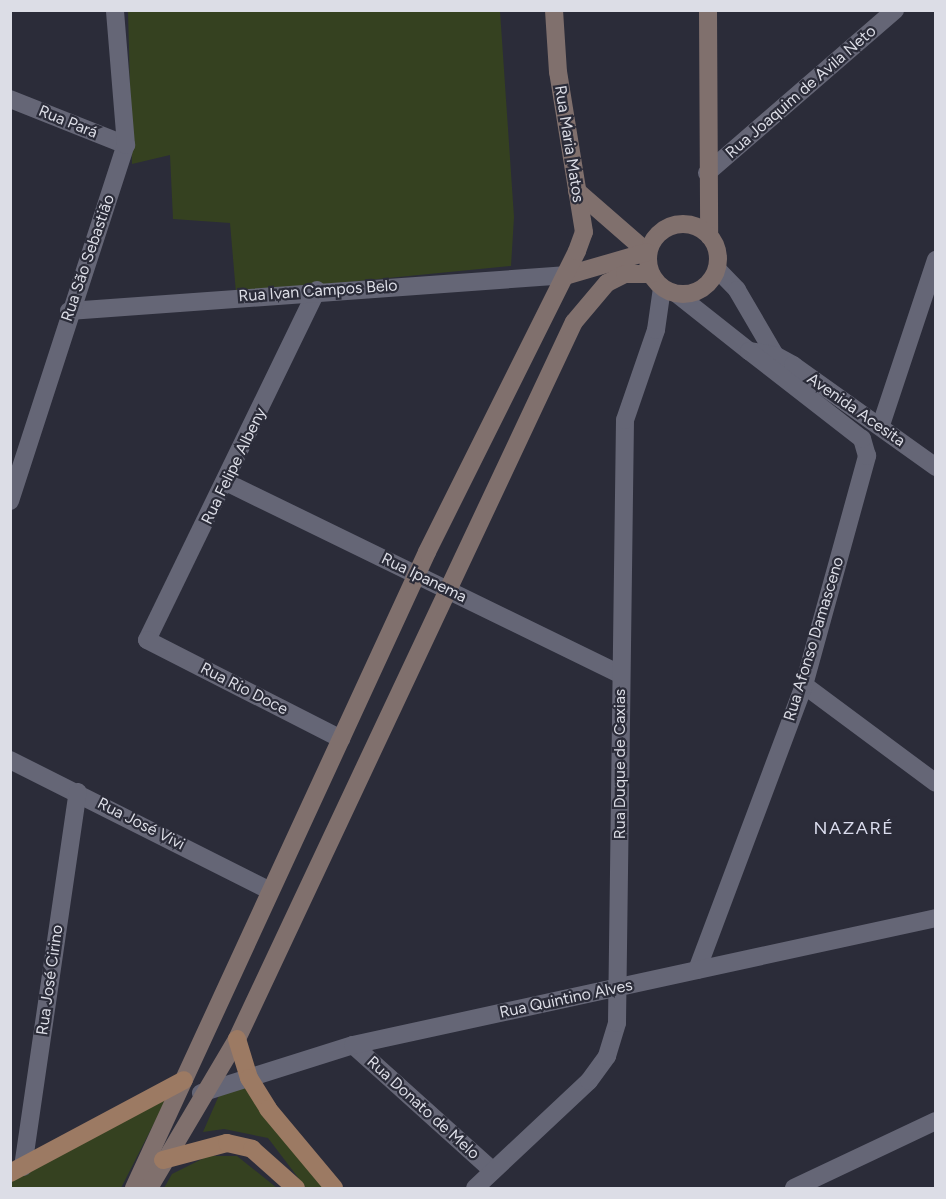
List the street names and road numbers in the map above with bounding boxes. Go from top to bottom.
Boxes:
street label: Rua Joaquim de Avila Neto [722,21,880,163]
street label: Rua Maria Matos [550,84,588,204]
street label: Rua Pará [36,102,100,142]
street label: Rua São Sebastião [57,192,119,324]
street label: Rua Ivan Campos Belo [238,276,398,306]
street label: Avenida Acesita [803,369,909,451]
street label: Rua Felipe Albeny [197,405,271,527]
street label: Rua Ipanema [378,549,470,607]
street label: Rua Afonso Damasceno [780,555,848,723]
street label: Rua Rio Doce [197,659,291,719]
street label: Rua Duque de Caxias [610,689,630,839]
street label: Rua José Vivi [94,794,188,854]
street label: Rua José Cirino [33,924,67,1036]
street label: Rua Quintino Alves [498,976,634,1022]
street label: Rua Donato de Melo [363,1052,483,1164]

